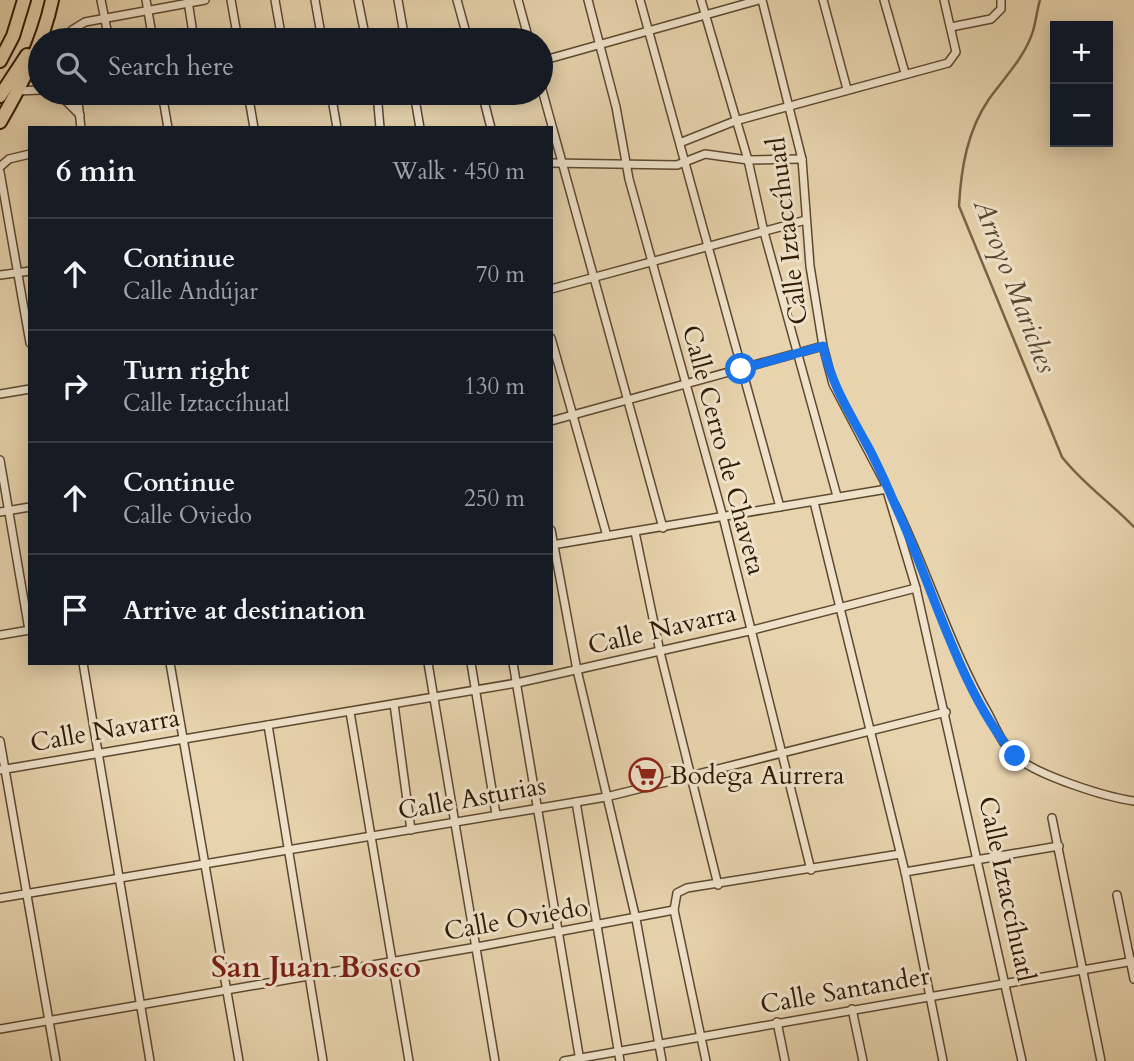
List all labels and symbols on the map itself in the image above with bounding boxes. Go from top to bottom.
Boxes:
street label: Calle Iztaccíhuatl [758,135,816,327]
water label: Arroyo Mariches [964,192,1066,379]
street label: Calle Cerro de Chaveta [674,321,774,579]
route start [725,353,756,384]
street label: Calle Navarra [584,595,740,663]
street label: Calle Navarra [28,700,182,760]
route end [999,740,1030,771]
supermarket icon: Bodega Aurrera [627,756,665,794]
place label: Bodega Aurrera [670,758,844,793]
street label: Calle Asturias [395,768,549,828]
street label: Calle Iztaccíhuatl [970,793,1044,985]
street label: Calle Oviedo [441,889,591,949]
district label: San Juan Bosco [211,947,421,988]
street label: Calle Santander [757,958,933,1022]

